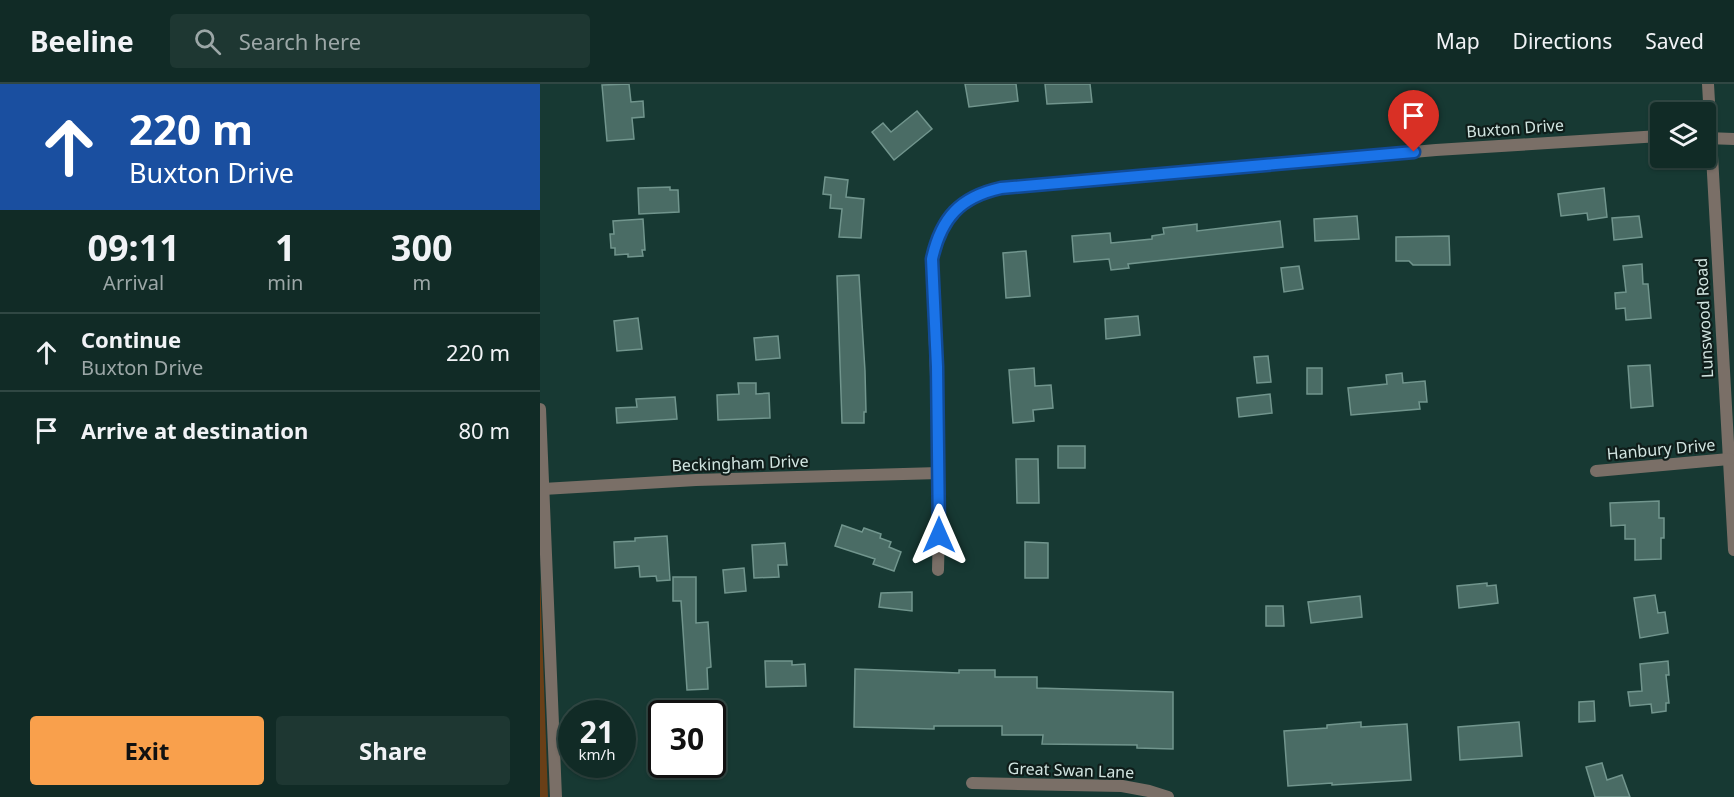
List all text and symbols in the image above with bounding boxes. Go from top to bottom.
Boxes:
search box [170,14,590,68]
text: Beeline [30,22,134,60]
icon: search [191,25,224,58]
text: Search here [239,26,361,56]
text: Map [1436,27,1480,55]
text: Directions [1513,27,1612,55]
text: Saved [1645,27,1704,55]
pin [1388,90,1439,152]
icon: arrive [1397,99,1430,132]
text: 220 m [129,100,253,157]
map controls [1650,102,1716,168]
button: layers [1650,102,1716,168]
icon: ahead [30,108,108,186]
street label: Buxton Drive [1465,114,1565,142]
text: Buxton Drive [129,154,294,191]
text: 09:11 [87,223,180,272]
text: 1 [275,223,296,272]
text: 300 [391,223,453,272]
street label: Lunswood Road [1690,257,1718,379]
text: Arrival [103,269,164,296]
text: min [267,269,303,296]
text: m [412,269,431,296]
text: Continue [81,324,181,354]
icon: ahead [30,336,63,369]
text: 220 m [446,337,510,367]
text: Buxton Drive [81,354,203,381]
icon: arrive [30,414,63,447]
text: Arrive at destination [81,415,308,445]
text: 80 m [459,415,510,445]
street label: Hanbury Drive [1606,433,1716,465]
street label: Beckingham Drive [671,450,809,476]
position arrow [907,503,971,567]
speed limit sign: 30 [648,700,726,778]
text: 21 [580,711,614,752]
button: Exit [30,716,264,785]
button: Share [276,716,510,785]
text: km/h [579,744,615,764]
street label: Great Swan Lane [1007,757,1135,783]

